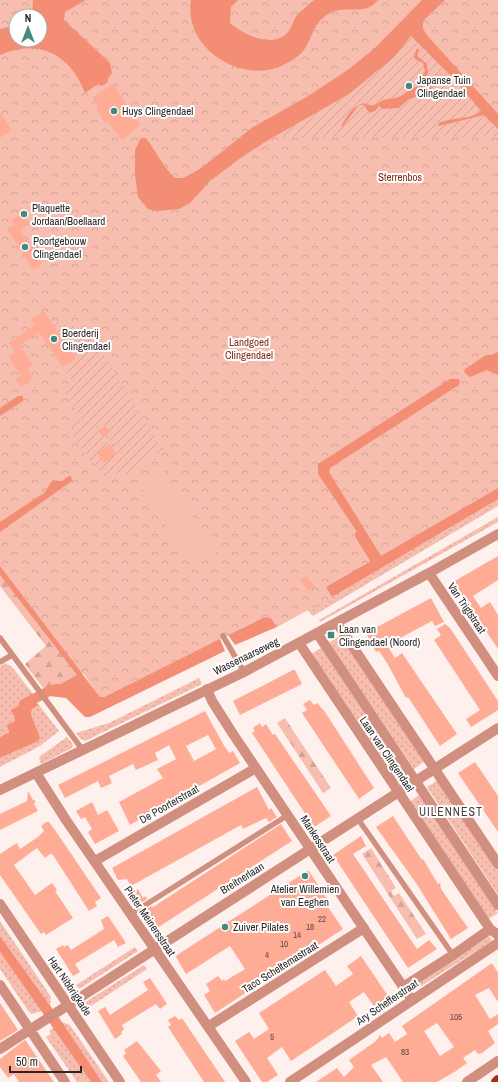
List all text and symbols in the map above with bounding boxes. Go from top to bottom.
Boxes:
north arrow [8,8,48,48]
text: N [25,11,31,25]
place label: Japanse Tuin Clingendael [417,73,471,100]
marker: Japanse Tuin Clingendael [404,81,414,91]
place label: Huys Clingendael [122,104,193,118]
marker: Huys Clingendael [109,106,119,116]
park label: Sterrenbos [378,170,423,184]
place label: Plaquette Jordaan/Boellaard [32,201,105,228]
marker: Plaquette Jordaan/Boellaard [19,209,29,219]
place label: Poortgebouw Clingendael [33,234,87,261]
marker: Poortgebouw Clingendael [20,242,30,252]
place label: Boerderij Clingendael [62,326,110,353]
marker: Boerderij Clingendael [49,334,59,344]
park label: Landgoed Clingendael [225,335,273,362]
street label: Van Trigtstraat [445,580,489,637]
place label: Laan van Clingendael (Noord) [339,622,420,649]
marker: Laan van Clingendael (Noord) [326,630,336,640]
street label: Wassenaarseweg [211,634,281,678]
street label: Laan van Clingendael [357,714,417,794]
street label: De Poorterstraat [137,781,202,827]
district label: UILENNEST [419,804,483,820]
street label: Mankesstraat [297,812,339,866]
street label: Breitnerlaan [217,859,267,897]
marker: Atelier Willemien van Eeghen [300,871,310,881]
place label: Atelier Willemien van Eeghen [270,882,339,909]
street label: Pieter Meinersstraat [121,883,179,959]
house number: 22 [318,913,326,925]
place label: Zuiver Pilates [233,920,289,934]
house number: 18 [306,921,314,933]
marker: Zuiver Pilates [220,922,230,932]
house number: 14 [293,929,301,941]
street label: Taco Scheltemastraat [239,938,321,996]
house number: 10 [280,938,288,950]
house number: 4 [265,949,269,961]
street label: Hart Nibbrigkade [45,954,95,1018]
street label: Ary Schefferstraat [352,976,421,1029]
house number: 105 [450,1011,462,1023]
house number: 5 [270,1031,274,1043]
house number: 83 [401,1046,409,1058]
scale bar [10,1048,81,1074]
text: 50 m [16,1054,38,1070]

